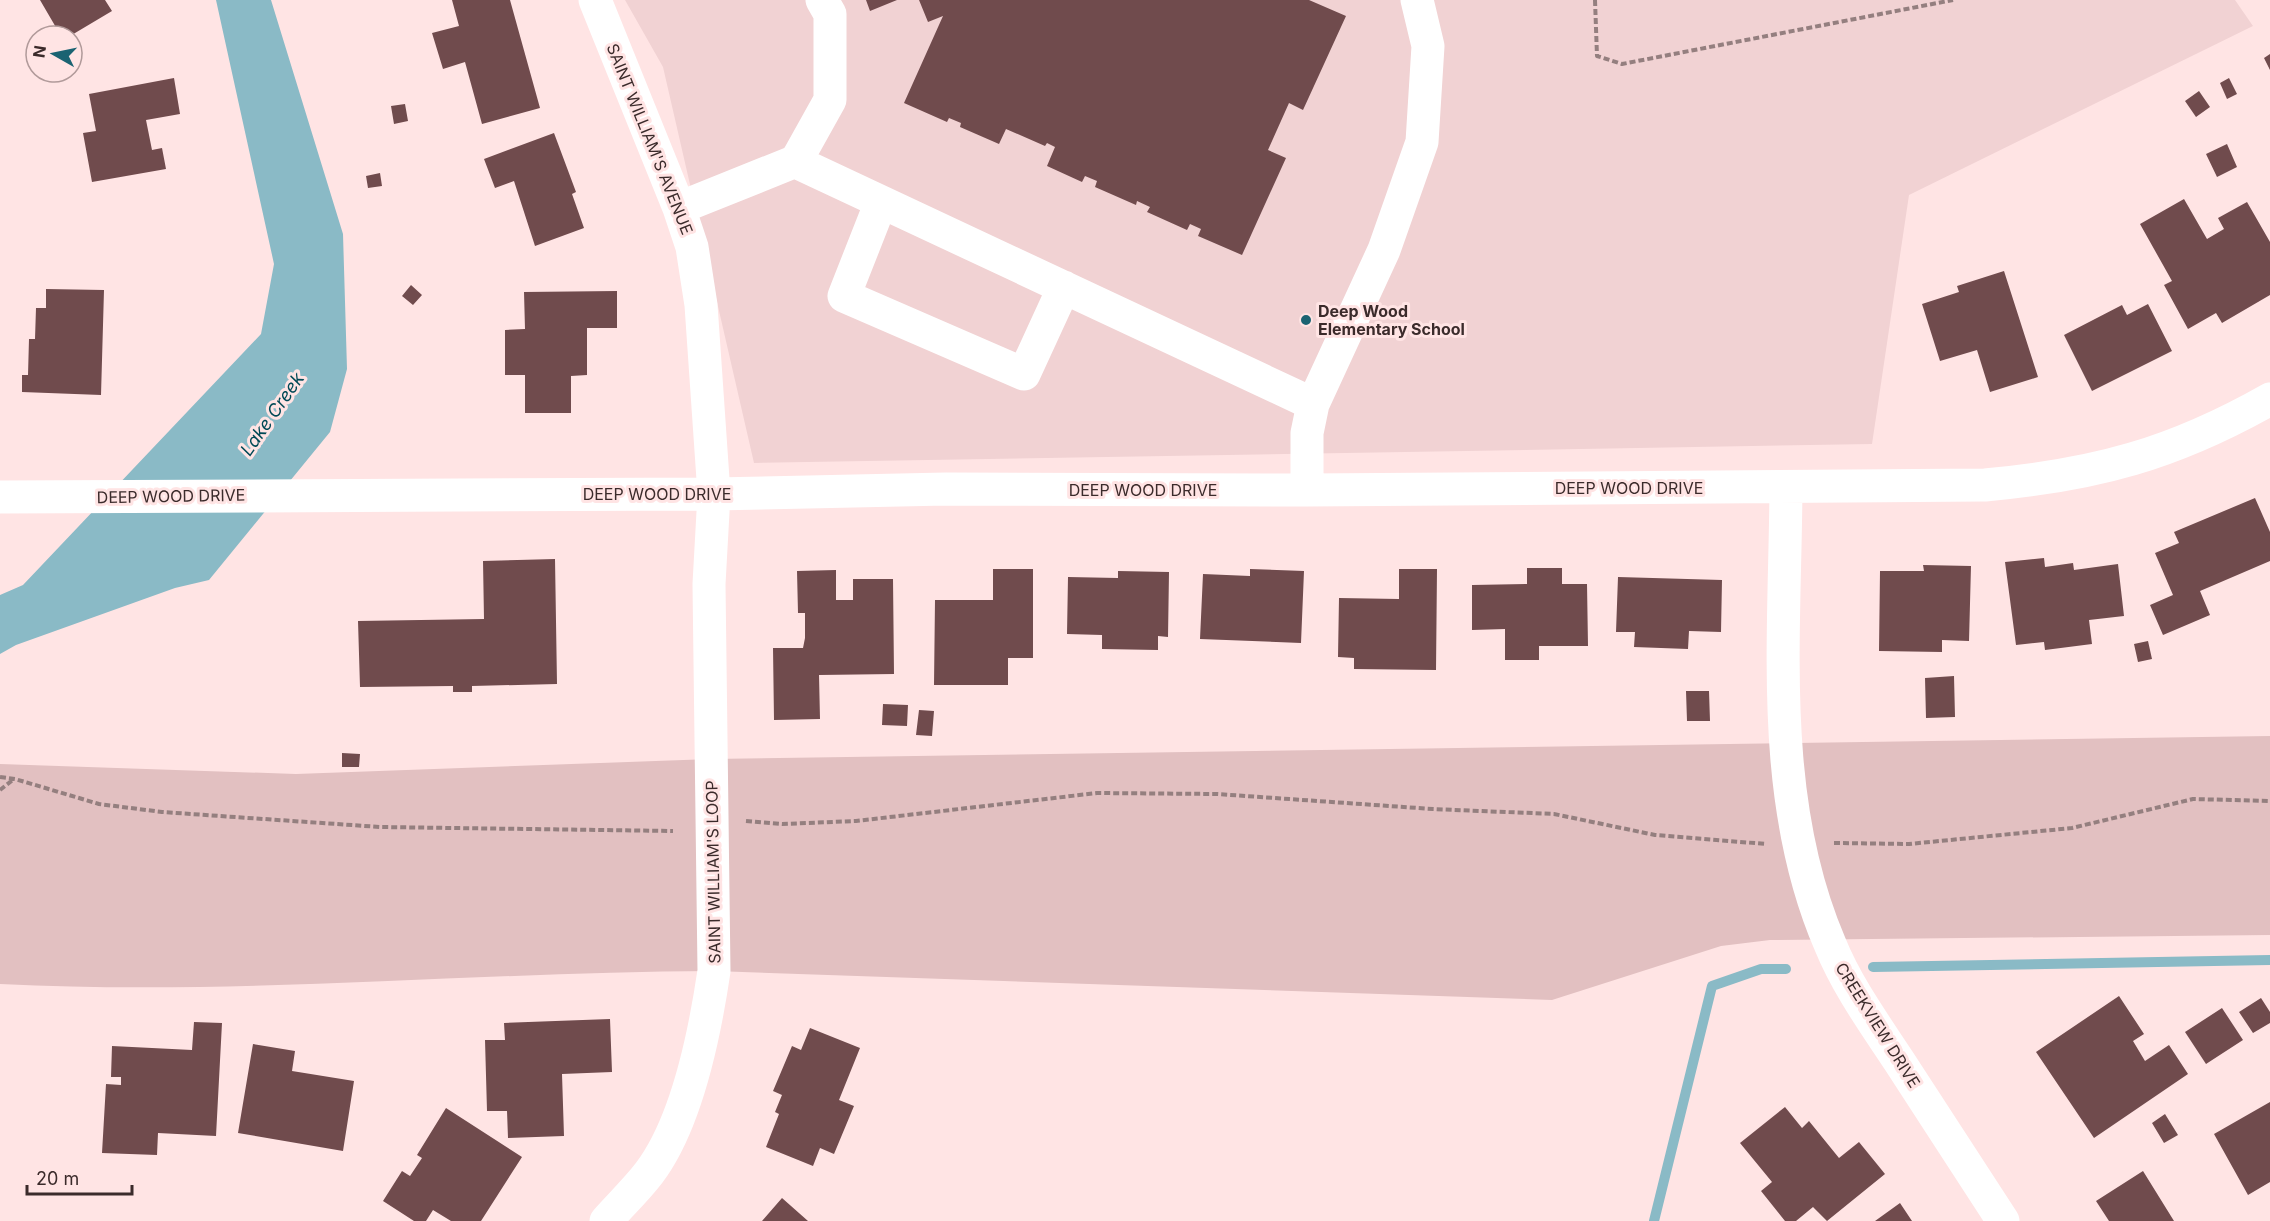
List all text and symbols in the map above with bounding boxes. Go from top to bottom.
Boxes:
north arrow [24,24,84,84]
street label: SAINT WILLIAM'S AVENUE [602,41,698,237]
text: N [28,44,50,59]
place label: Deep Wood Elementary School [1318,301,1465,339]
marker: Deep Wood Elementary School [1299,313,1313,327]
water label: Lake Creek [236,368,309,459]
street label: DEEP WOOD DRIVE [1555,478,1703,498]
street label: DEEP WOOD DRIVE [1069,480,1217,500]
street label: DEEP WOOD DRIVE [583,484,731,504]
street label: DEEP WOOD DRIVE [97,485,245,507]
street label: SAINT WILLIAM'S LOOP [701,780,725,964]
street label: CREEKVIEW DRIVE [1831,959,1925,1091]
scale bar [27,1158,132,1196]
text: 20 m [36,1168,79,1189]

